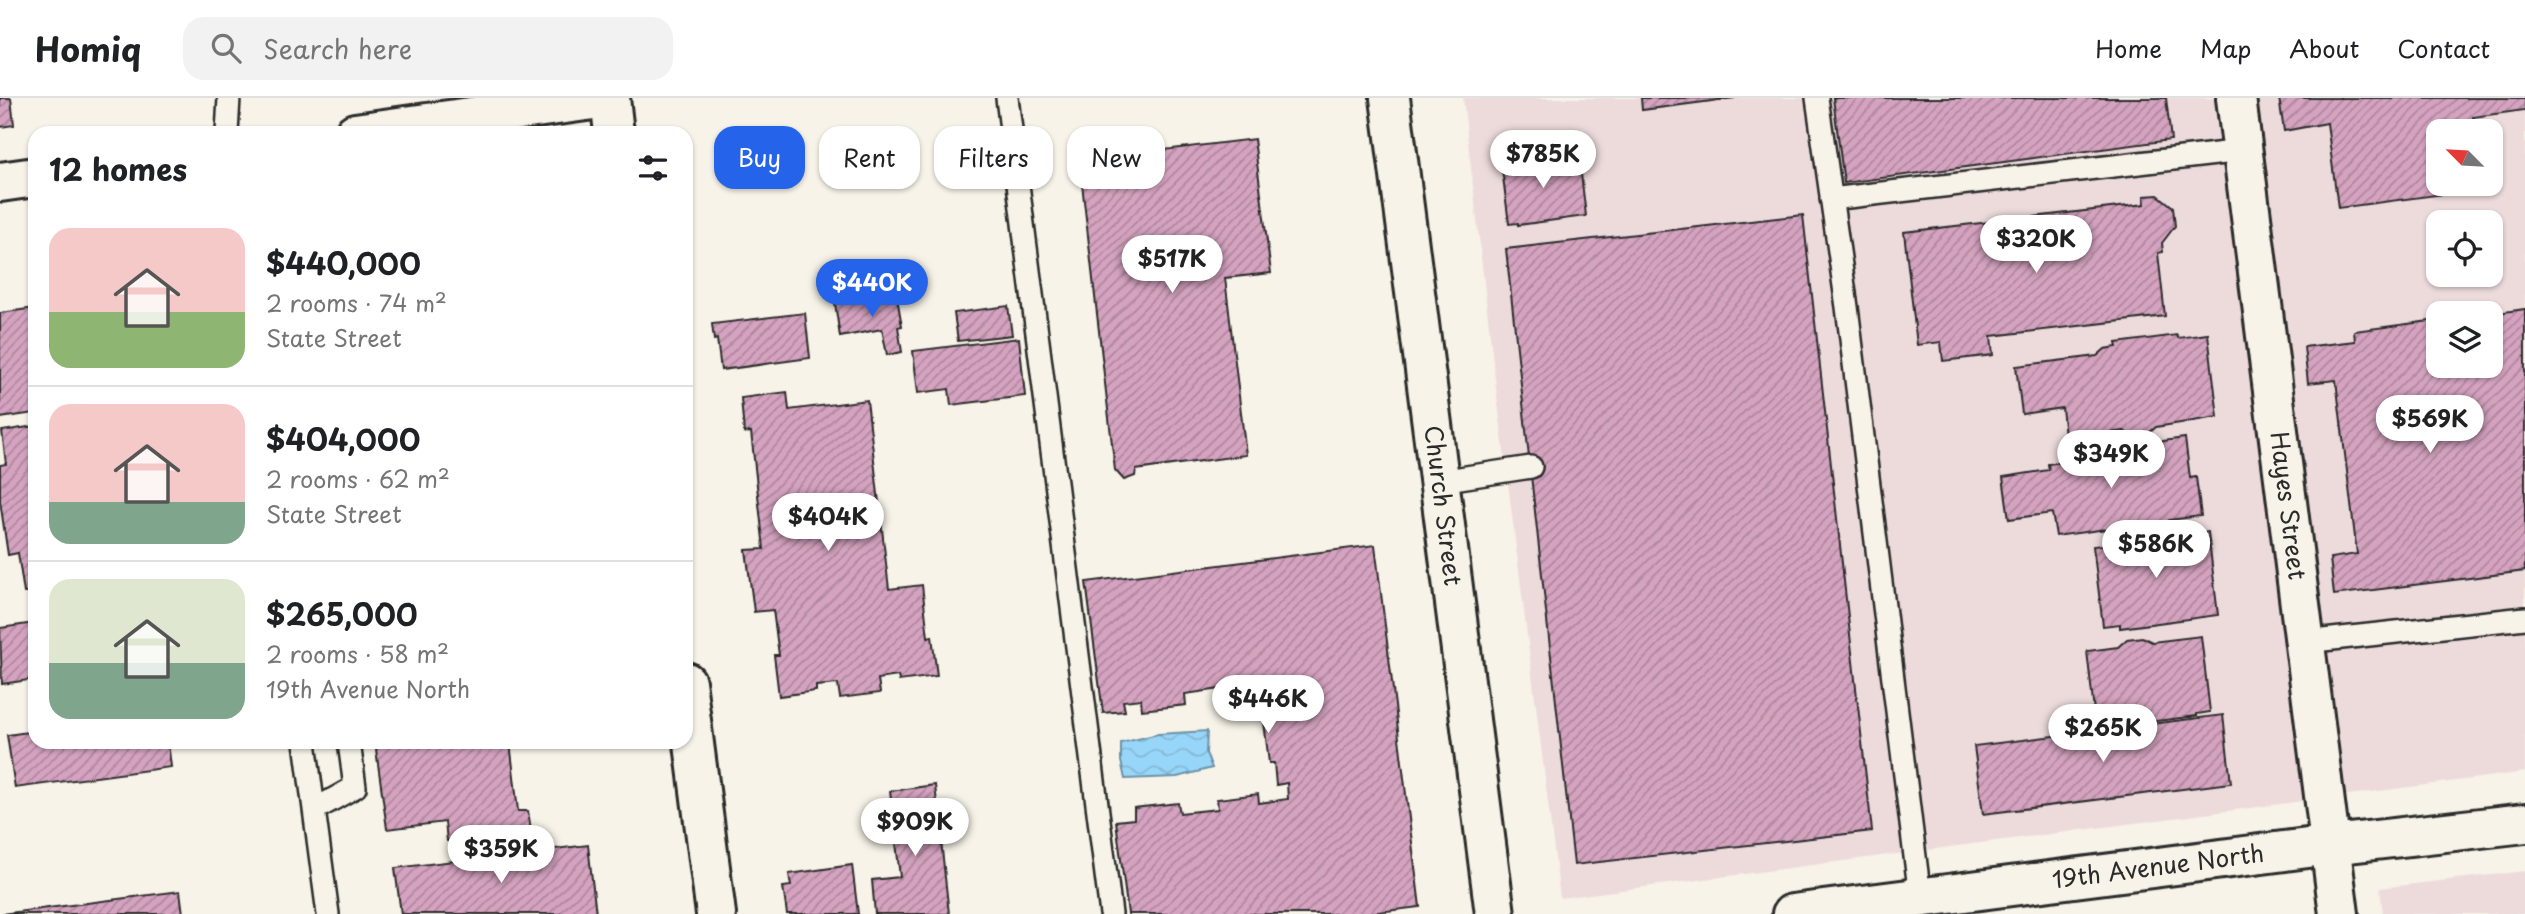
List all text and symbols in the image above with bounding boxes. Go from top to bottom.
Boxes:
search box [183,17,673,80]
text: Homiq [35,23,141,73]
icon: search [207,29,245,67]
text: Search here [263,29,412,68]
text: Home [2095,30,2162,66]
text: Map [2200,30,2251,66]
text: About [2289,30,2359,66]
text: Contact [2397,30,2490,66]
north arrow [2426,119,2502,196]
map controls [2426,119,2503,378]
chip: Buy [714,126,805,189]
chip: Rent [819,126,920,189]
chip: Filters [934,126,1053,189]
chip: New [1067,126,1165,189]
pin: $785K [1494,130,1592,190]
text: $785K [1506,135,1580,170]
text: 12 homes [49,146,187,191]
icon: filters [634,149,672,187]
button: locate [2426,210,2503,287]
pin: $320K [1987,216,2085,275]
text: $320K [1996,220,2076,255]
pin: $517K [1123,236,1221,295]
text: $440,000 [266,240,421,285]
text: $517K [1138,240,1206,275]
icon: home [105,256,189,340]
pin: $440K [823,260,921,319]
text: $440K [832,264,912,299]
text: 2 rooms · 74 m² [266,285,447,320]
button: layers [2426,301,2503,378]
text: State Street [266,320,402,355]
pin: $569K [2381,396,2479,455]
text: $569K [2392,400,2468,435]
text: $404,000 [266,416,421,461]
street label: Church Street [1416,423,1473,588]
street label: Hayes Street [2262,429,2317,582]
pin: $349K [2062,430,2160,490]
icon: home [105,432,189,516]
text: $349K [2073,435,2149,470]
text: 2 rooms · 62 m² [266,461,450,496]
pin: $404K [779,494,877,553]
text: State Street [266,496,402,531]
text: $404K [788,498,868,533]
pin: $586K [2107,520,2205,580]
text: $586K [2118,525,2194,560]
text: $265,000 [266,591,418,636]
icon: home [105,607,189,691]
text: 2 rooms · 58 m² [266,636,449,671]
text: 19th Avenue North [266,671,470,706]
pin: $446K [1219,676,1317,735]
text: $446K [1228,680,1308,715]
pin: $265K [2054,704,2152,764]
text: $265K [2064,709,2142,744]
pin: $909K [866,798,964,858]
text: $909K [877,803,953,838]
pin: $359K [452,826,550,885]
text: $359K [464,830,538,865]
street label: 19th Avenue North [2050,834,2266,897]

